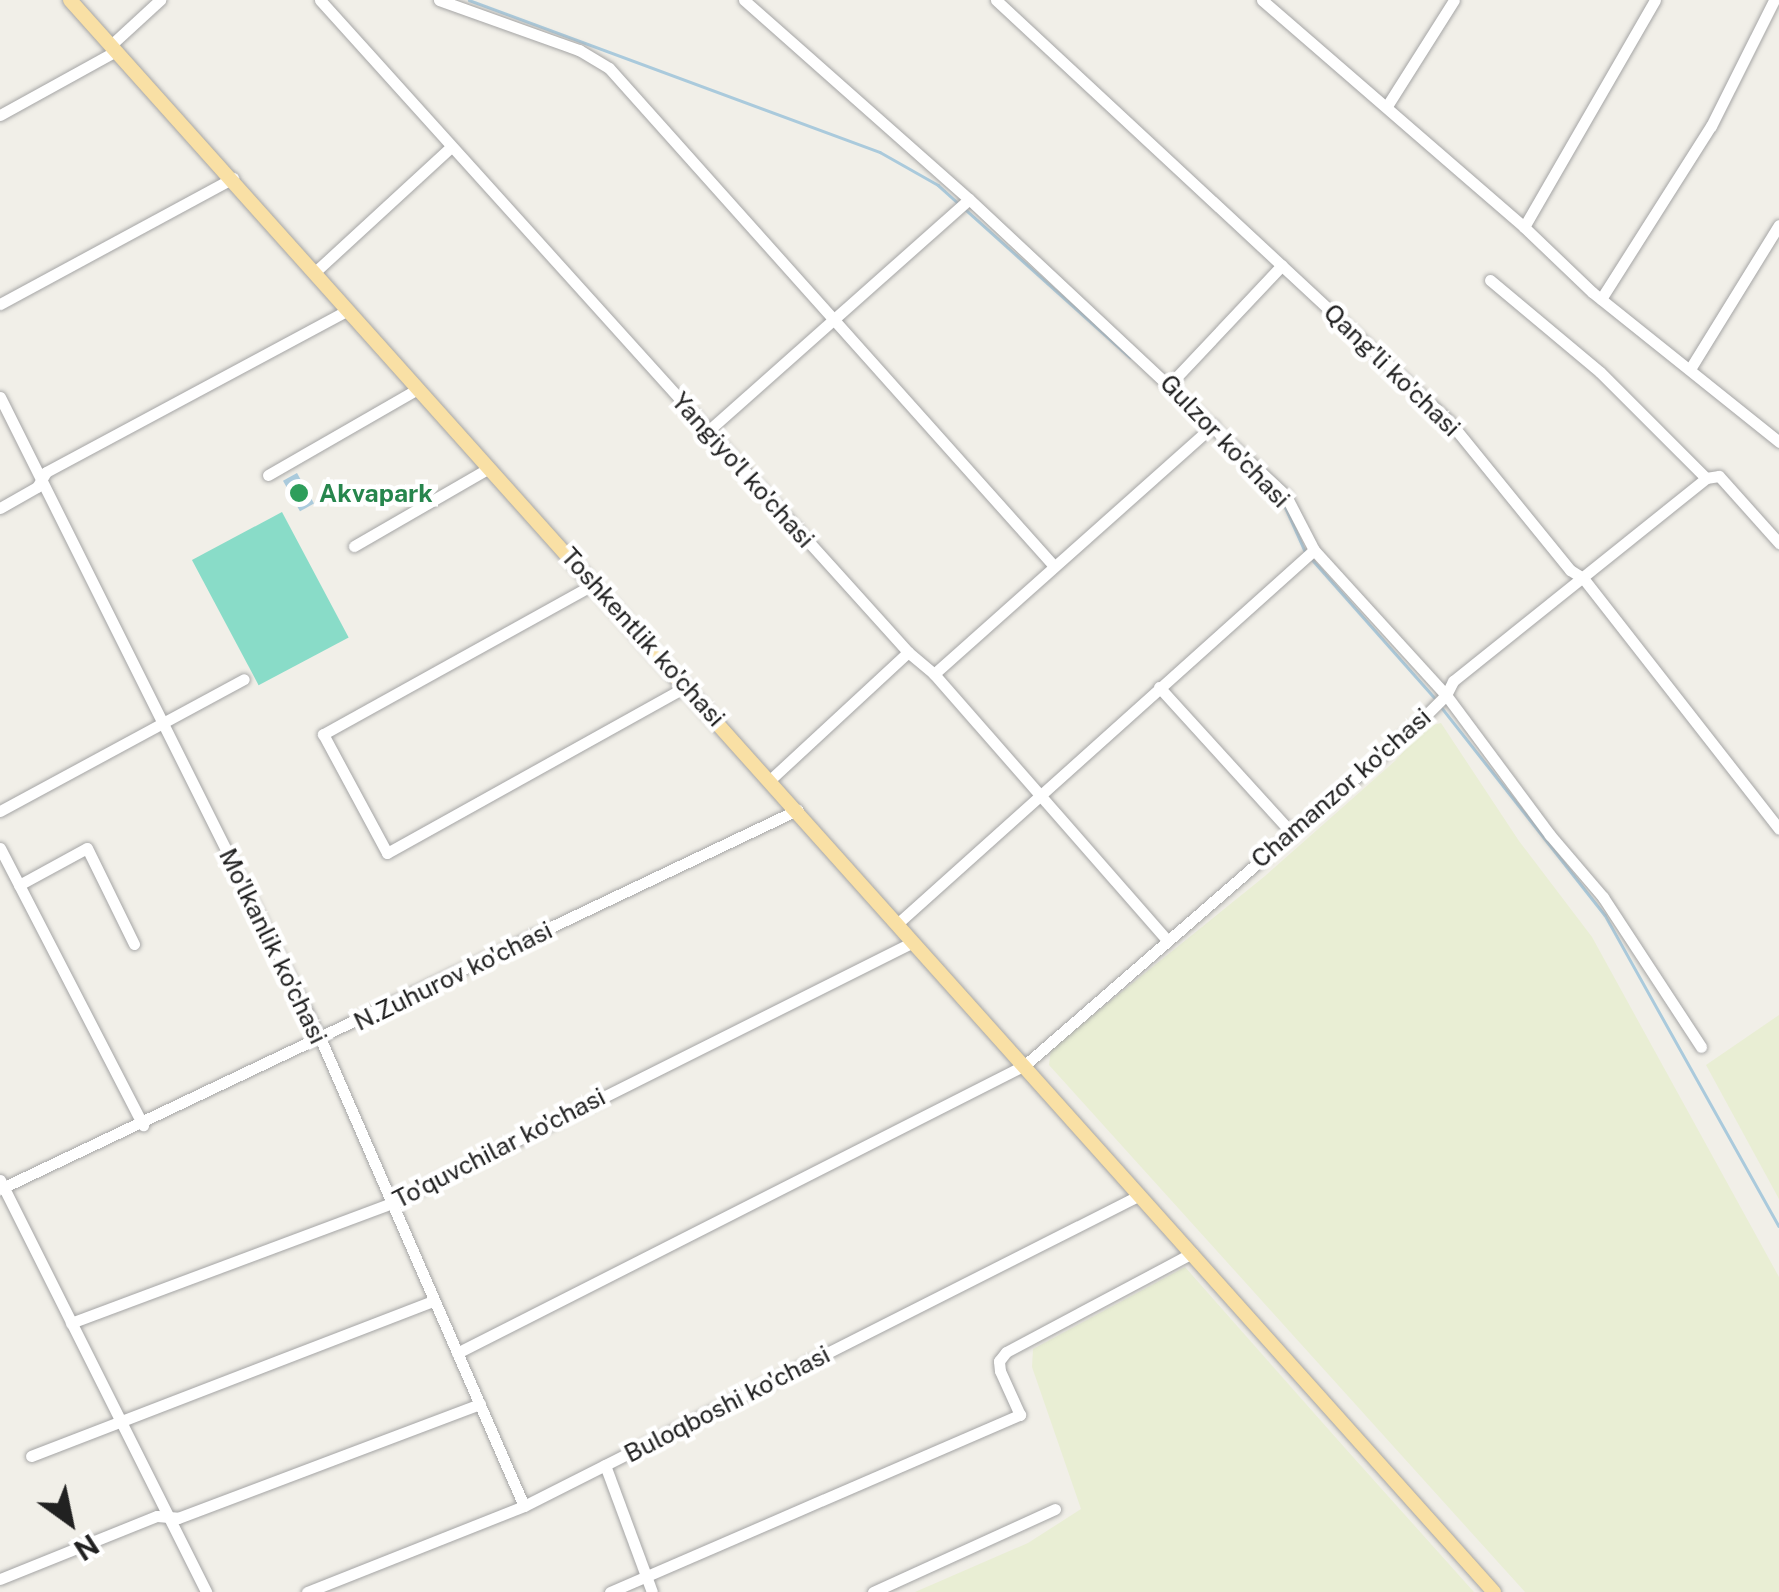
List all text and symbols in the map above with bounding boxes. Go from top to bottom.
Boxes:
street label: Qang'li ko'chasi [1318,297,1466,443]
street label: Gulzor ko'chasi [1154,368,1296,514]
street label: Yangiyo'l ko'chasi [665,386,821,554]
place label: Akvapark [319,478,433,508]
marker: Akvapark [288,482,310,504]
street label: Toshkentlik ko'chasi [555,541,731,733]
street label: Chamanzor ko'chasi [1245,702,1437,874]
street label: Mo'lkanlik ko'chasi [213,843,333,1049]
street label: N.Zuhurov ko'chasi [349,915,557,1037]
street label: To'quvchilar ko'chasi [388,1081,610,1215]
street label: Buloqboshi ko'chasi [619,1339,835,1469]
north arrow [20,1472,120,1572]
text: N [68,1528,105,1567]

